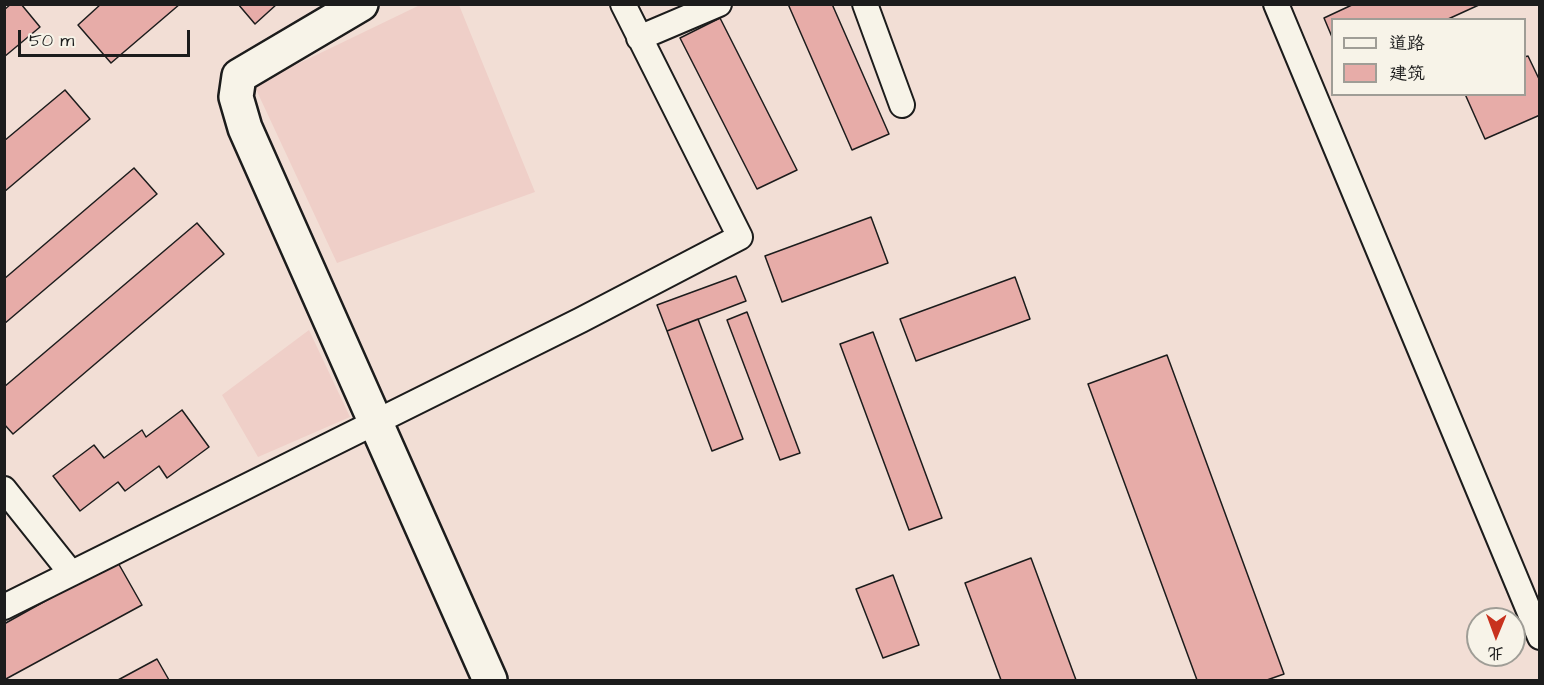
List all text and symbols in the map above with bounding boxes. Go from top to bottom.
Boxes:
scale bar [21,18,194,56]
legend [1331,18,1526,96]
text: 50 m [29,28,74,53]
text: 道路 [1389,31,1425,56]
text: 建筑 [1389,61,1425,86]
north arrow [1466,607,1526,667]
text: 北 [1488,642,1504,664]

